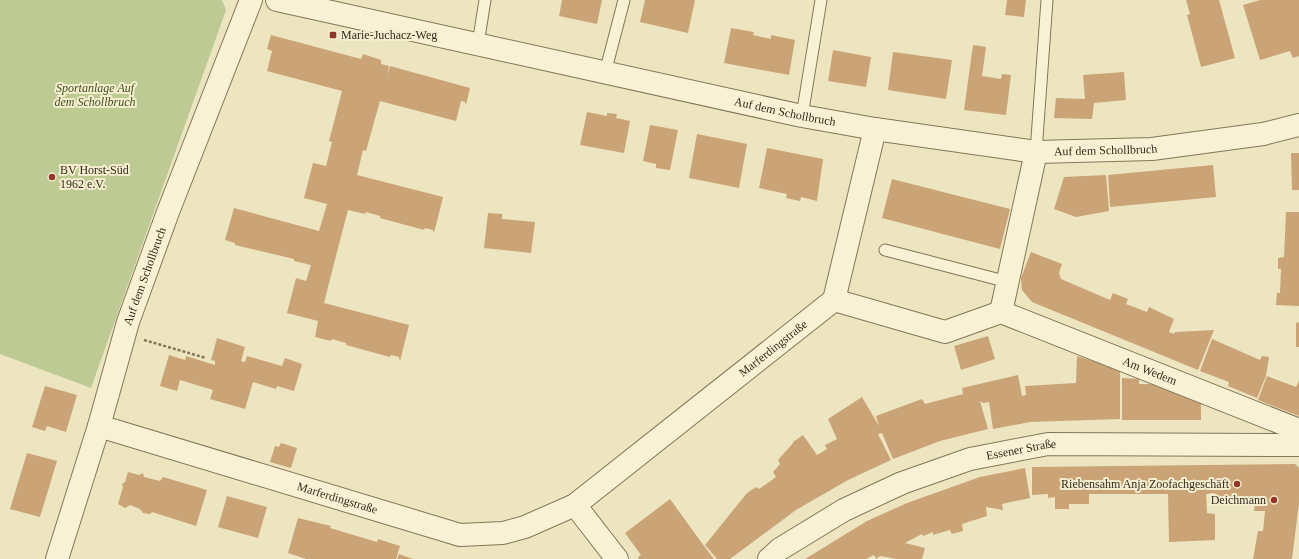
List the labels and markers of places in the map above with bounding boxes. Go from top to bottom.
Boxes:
place label: Marie-Juchacz-Weg [341,28,437,42]
marker: Marie-Juchacz-Weg [328,30,338,40]
place label: BV Horst-Süd 1962 e.V. [60,163,129,191]
marker: BV Horst-Süd 1962 e.V. [47,172,57,182]
place label: Riebensahm Anja Zoofachgeschäft [1061,477,1230,491]
marker: Riebensahm Anja Zoofachgeschäft [1232,479,1242,489]
place label: Deichmann [1211,493,1266,507]
marker: Deichmann [1269,495,1279,505]

